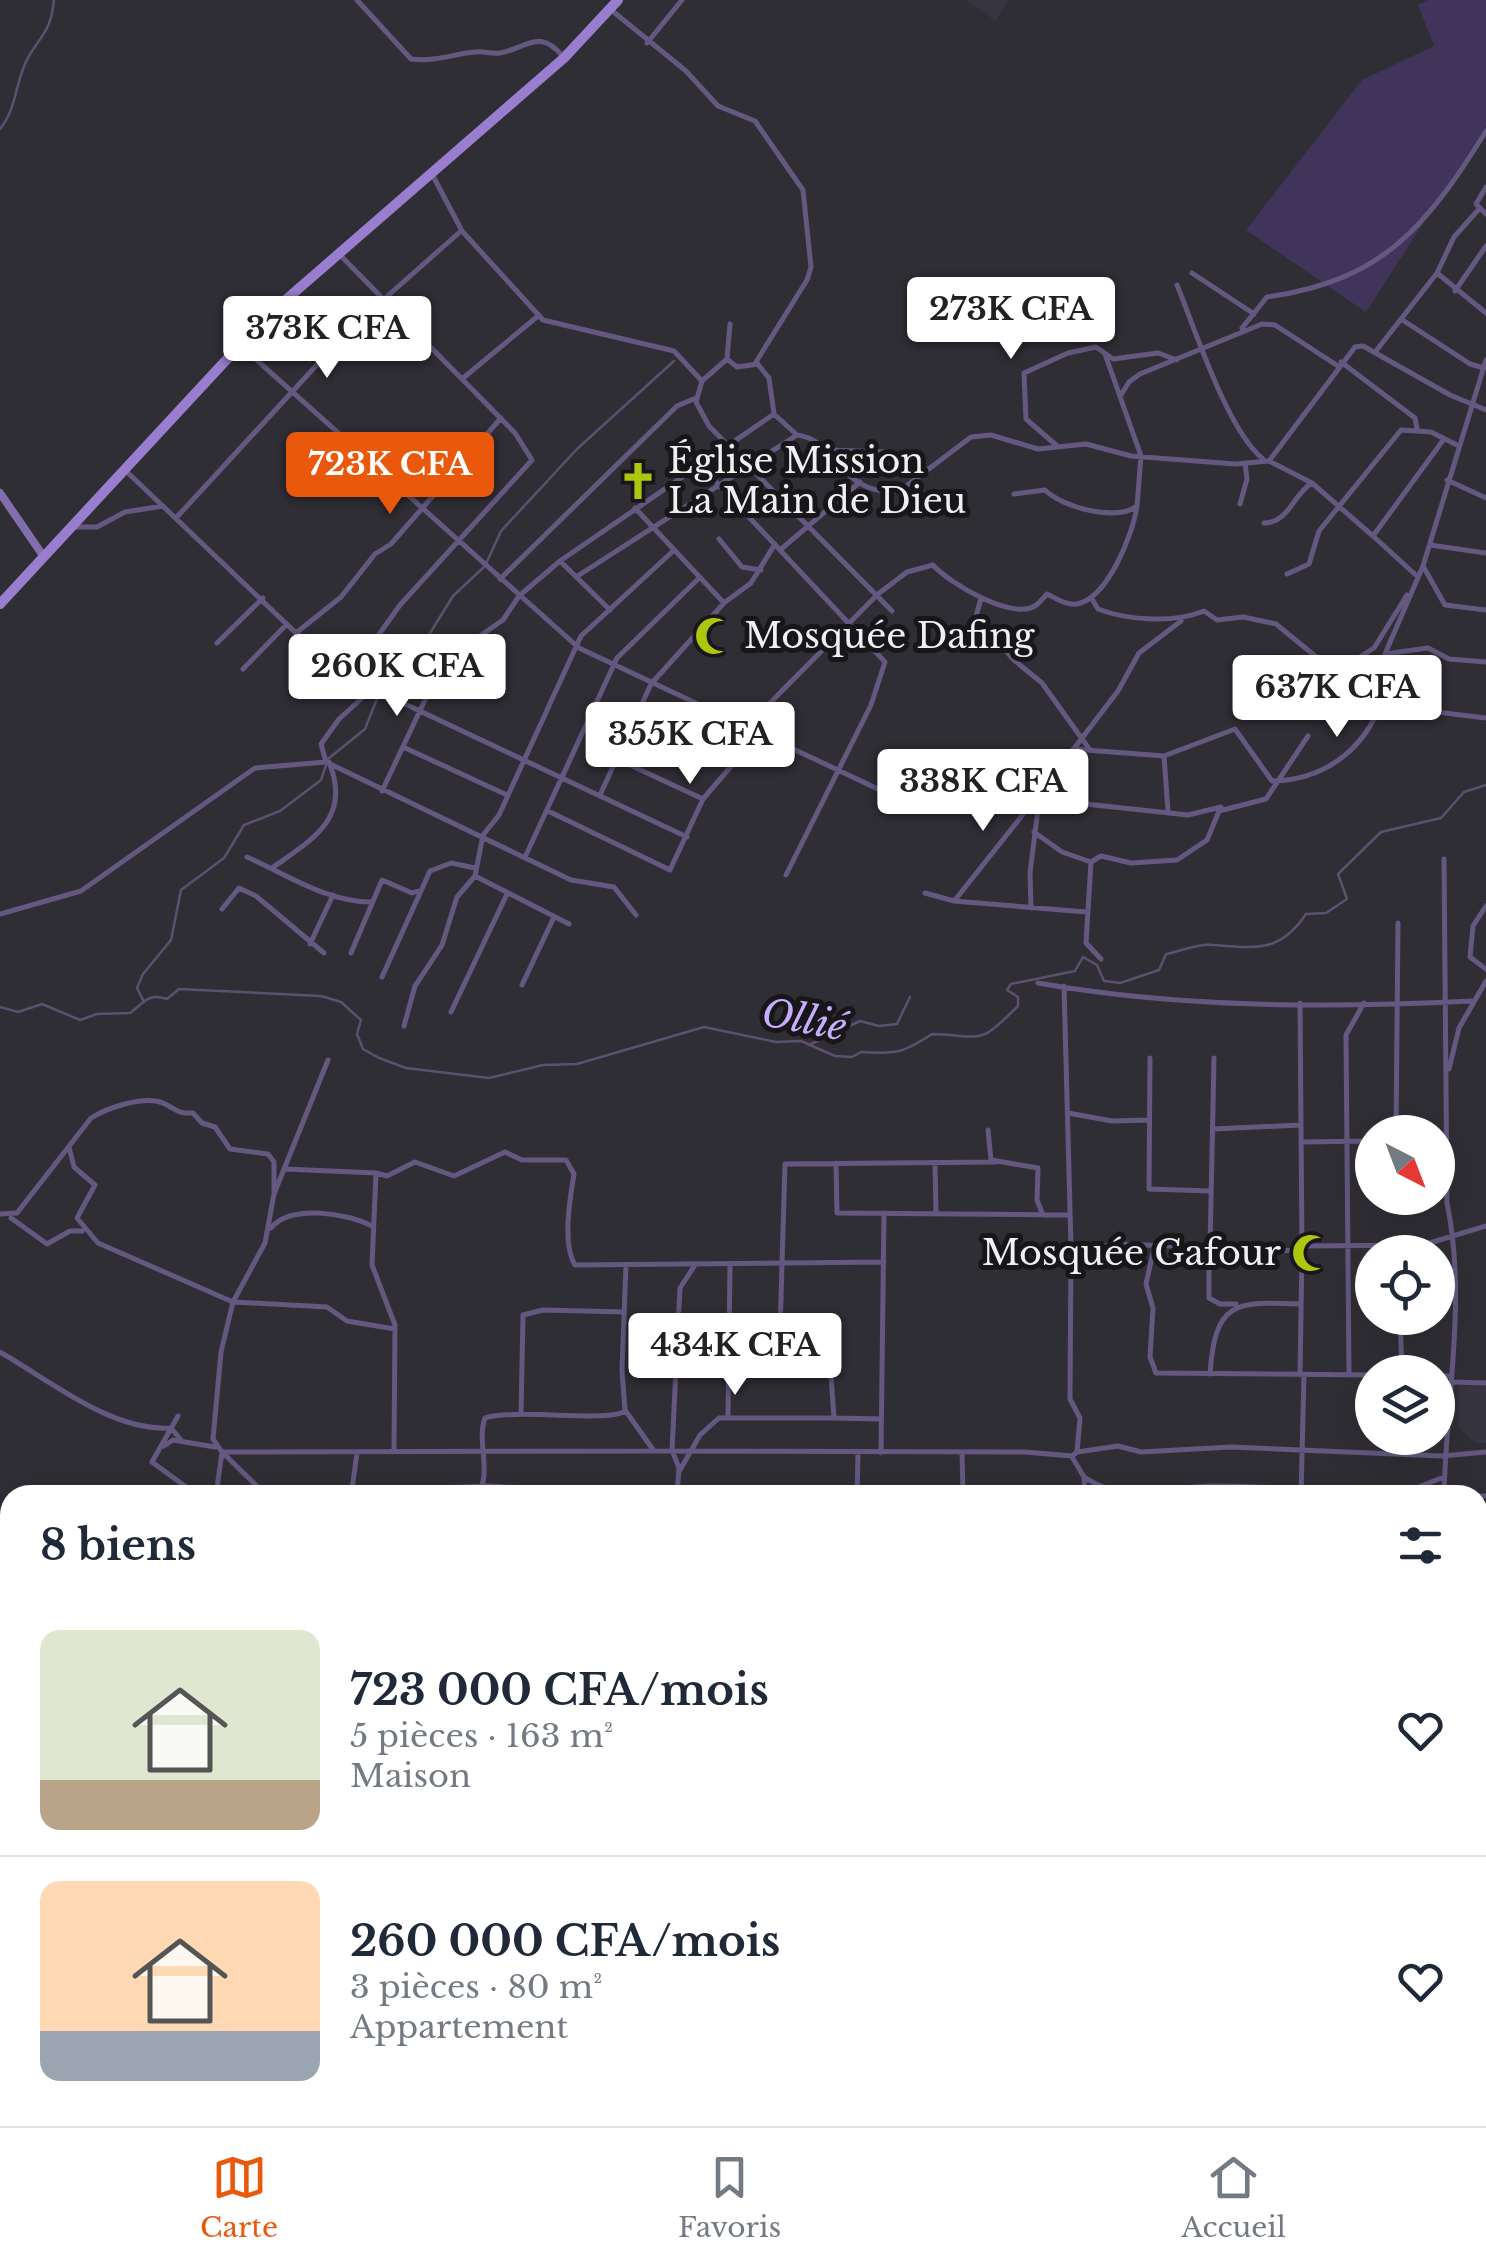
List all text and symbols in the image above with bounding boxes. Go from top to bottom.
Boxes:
pin: 273K CFA [908,277,1114,362]
text: 273K CFA [929,289,1093,329]
pin: 373K CFA [224,296,430,381]
text: 373K CFA [245,308,409,348]
pin: 723K CFA [287,432,493,517]
place label: Église Mission La Main de Dieu [668,439,966,522]
text: 723K CFA [308,444,472,484]
church icon: Église Mission La Main de Dieu [617,460,659,502]
place label: Mosquée Dafing [744,614,1035,657]
mosque icon: Mosquée Dafing [693,615,735,657]
pin: 260K CFA [294,634,500,719]
text: 260K CFA [311,646,483,686]
pin: 637K CFA [1234,655,1440,740]
text: 637K CFA [1255,667,1419,707]
pin: 355K CFA [587,702,793,787]
text: 355K CFA [608,714,772,754]
pin: 338K CFA [880,749,1086,834]
text: 338K CFA [899,761,1067,801]
water label: Ollié [758,988,853,1051]
north arrow [1355,1115,1455,1215]
map controls [1355,1115,1455,1455]
place label: Mosquée Gafour [982,1231,1281,1274]
mosque icon: Mosquée Gafour [1290,1232,1332,1274]
button: locate [1355,1235,1455,1335]
pin: 434K CFA [632,1313,838,1398]
text: 434K CFA [650,1325,820,1365]
button: layers [1355,1355,1455,1455]
icon: filters [1393,1518,1448,1573]
text: 8 biens [40,1519,196,1571]
text: 723 000 CFA/mois [350,1664,769,1716]
icon: home [120,1670,240,1790]
icon: heart [1393,1703,1448,1758]
text: 5 pièces · 163 m² [350,1716,613,1756]
text: Maison [350,1756,471,1796]
text: 260 000 CFA/mois [350,1915,780,1967]
icon: home [120,1921,240,2041]
icon: heart [1393,1954,1448,2009]
text: 3 pièces · 80 m² [350,1967,602,2007]
text: Appartement [350,2007,568,2047]
tab: Carte [200,2150,278,2245]
tab: Favoris [678,2150,781,2245]
tab: Accueil [1181,2150,1286,2245]

